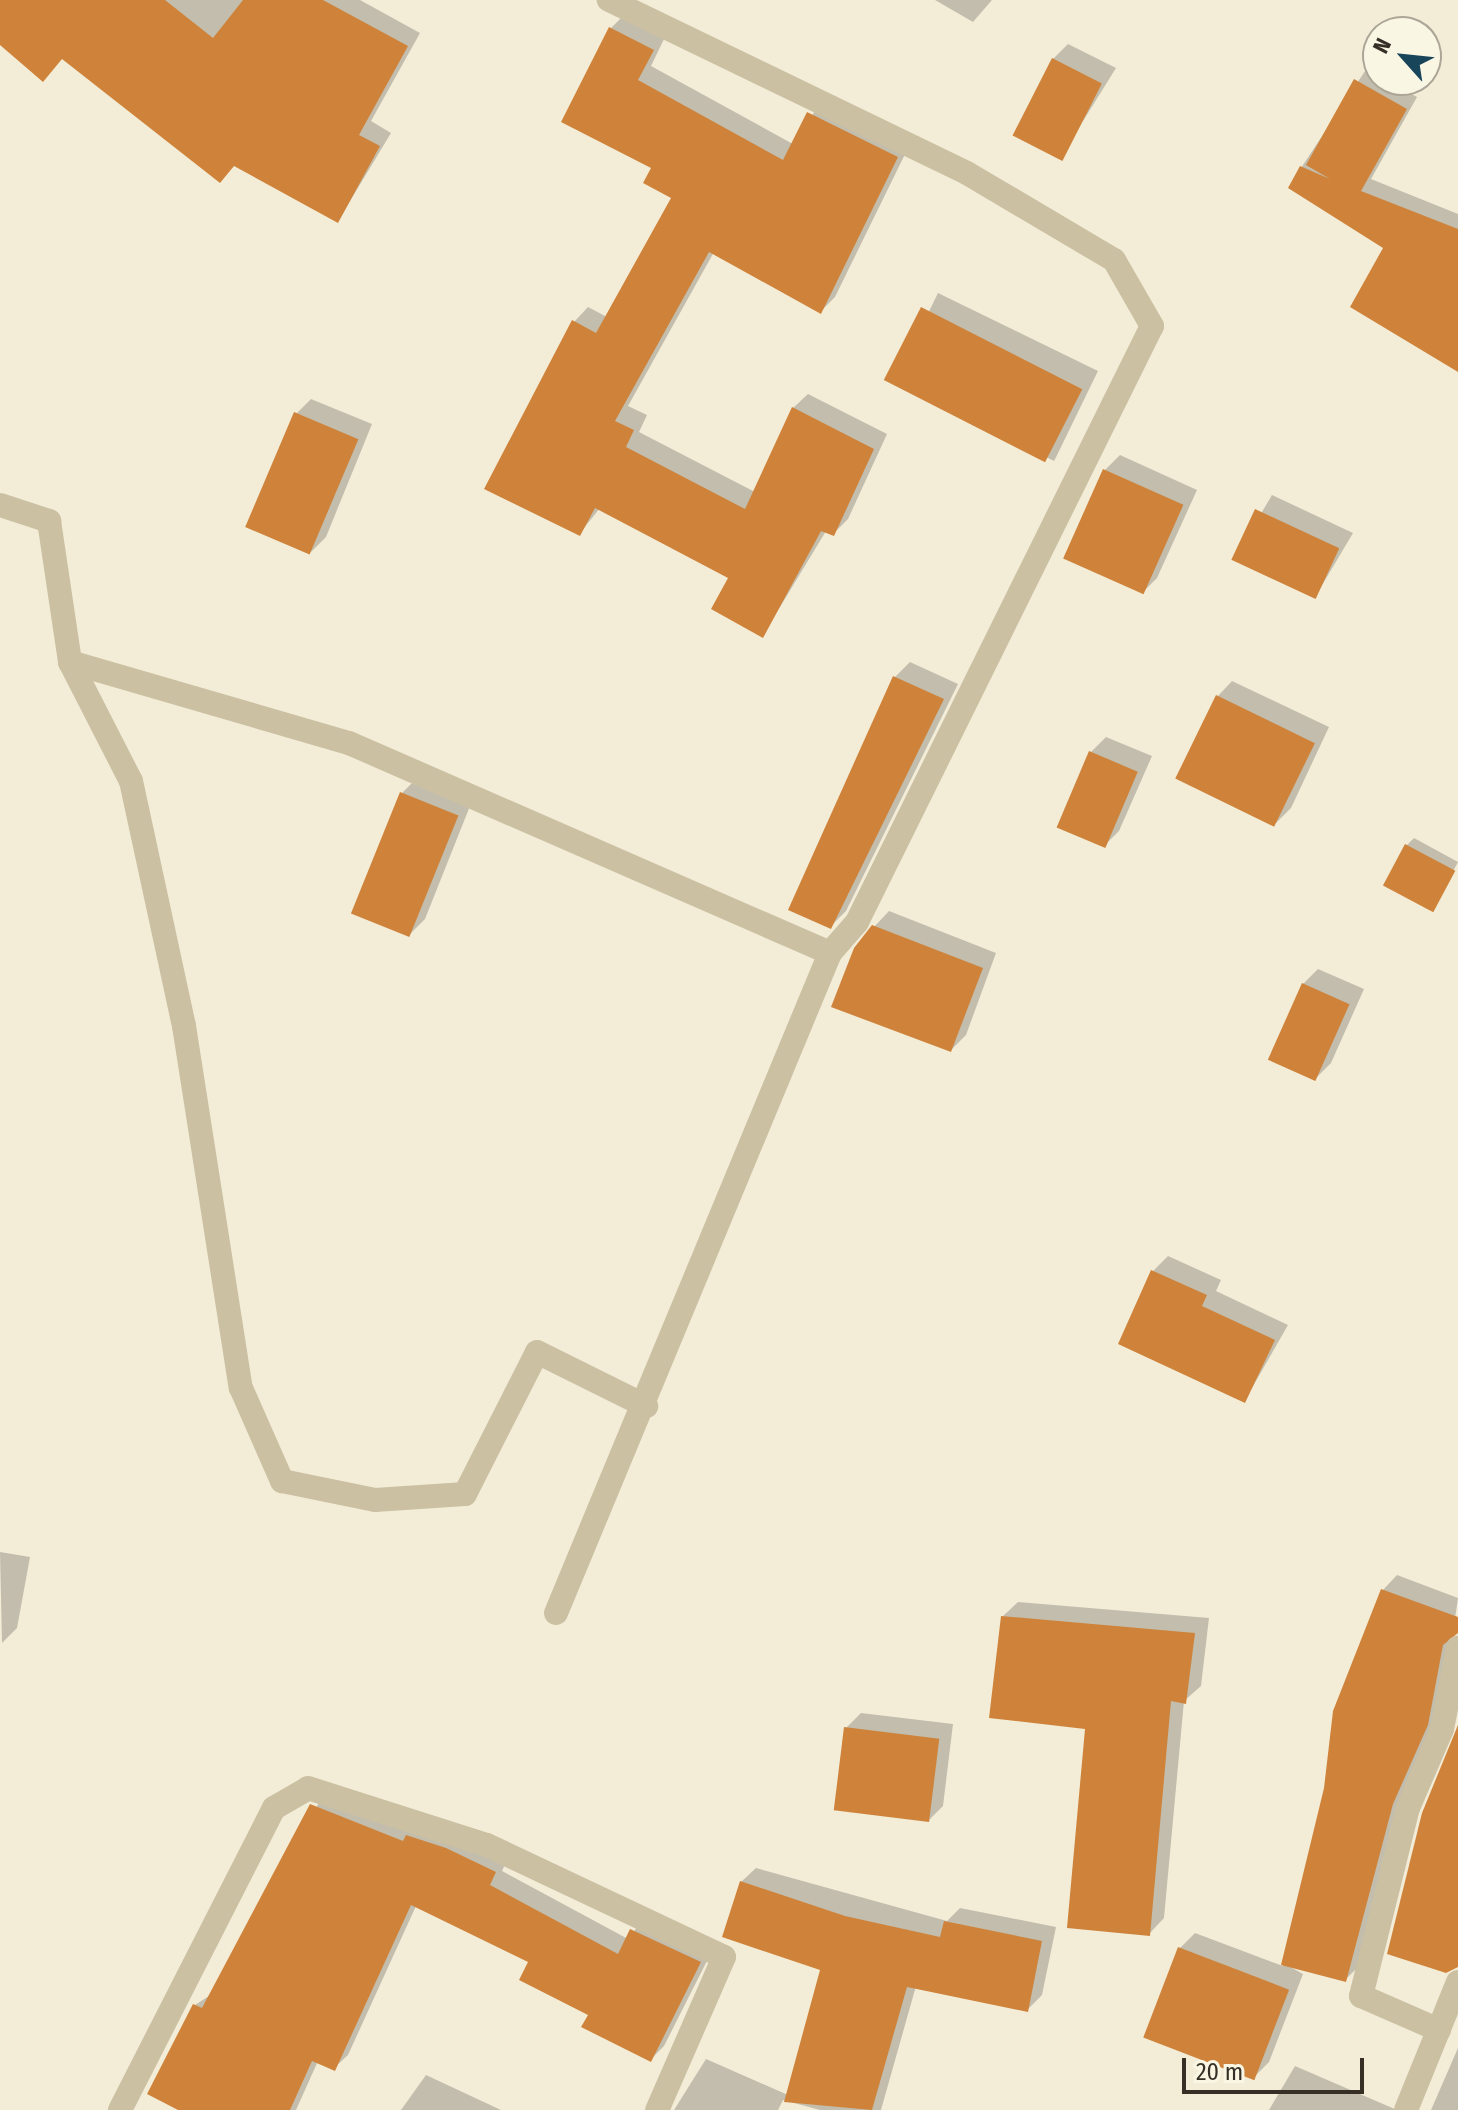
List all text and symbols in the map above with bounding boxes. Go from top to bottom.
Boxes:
north arrow [1362,16,1442,96]
text: N [1367,34,1397,58]
scale bar [1186,2042,1368,2092]
text: 20 m [1196,2058,1243,2086]

